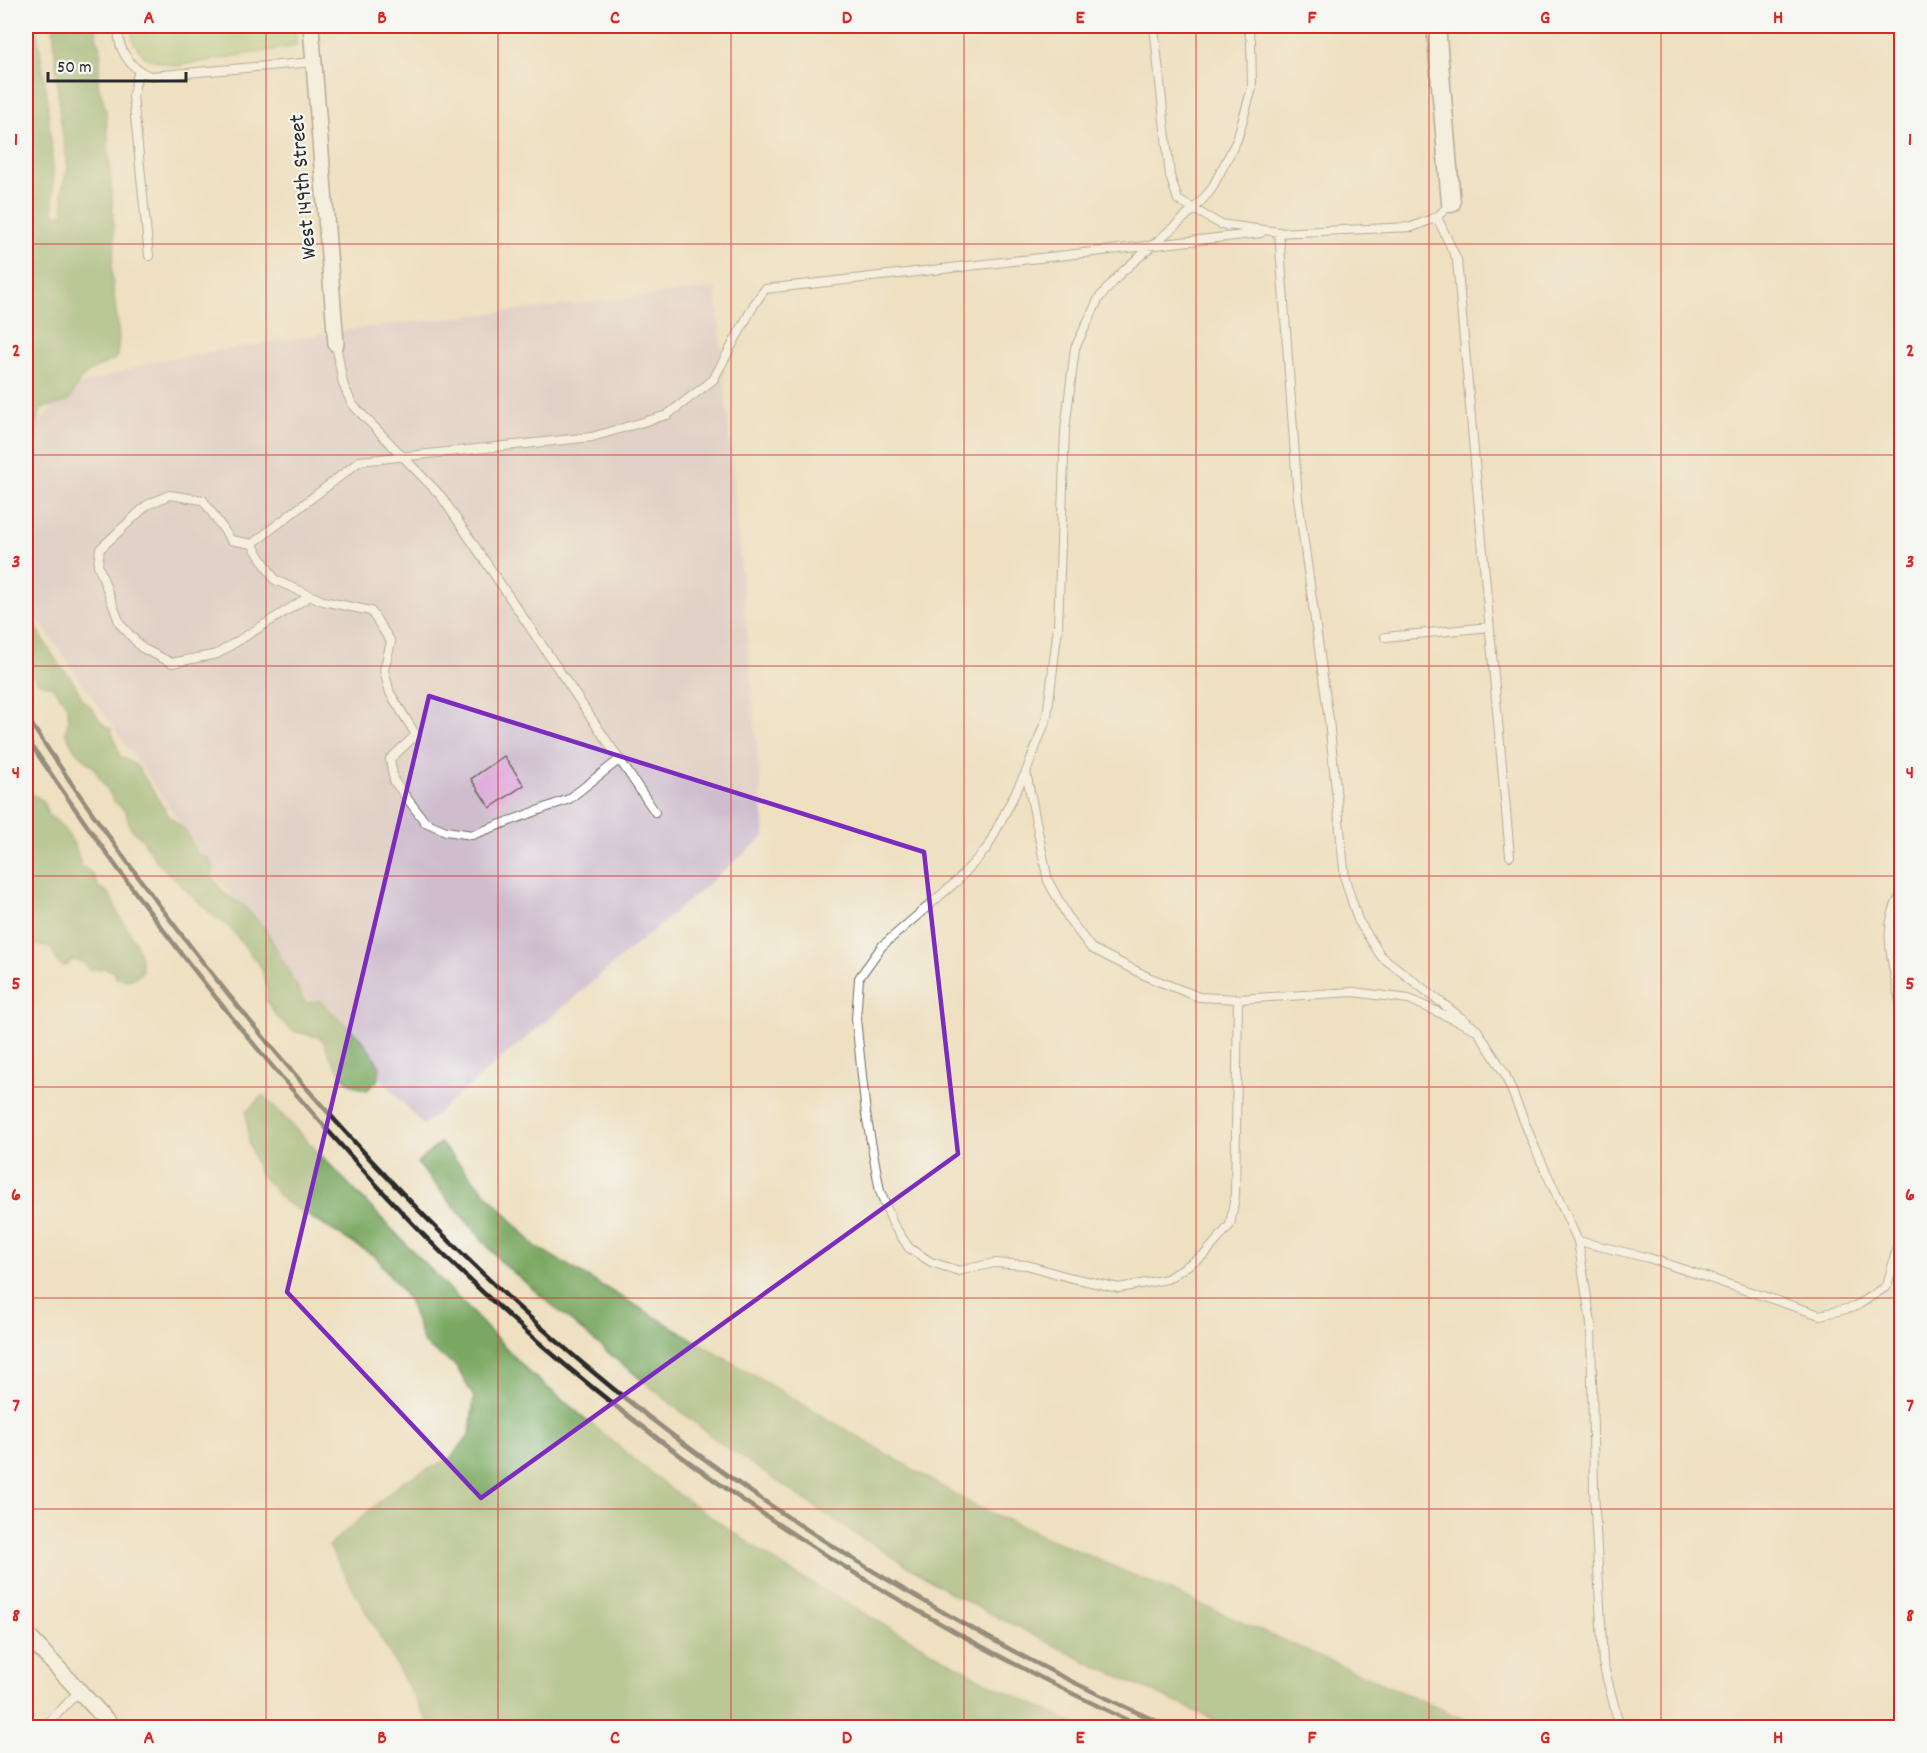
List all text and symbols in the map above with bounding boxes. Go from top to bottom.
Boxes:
text: A [144,5,155,33]
text: B [377,5,387,33]
text: C [610,5,620,33]
text: D [842,5,853,33]
text: E [1075,5,1085,33]
text: F [1308,5,1318,33]
text: G [1540,5,1550,33]
text: H [1773,5,1783,33]
scale bar [48,45,186,83]
text: 50 m [57,56,92,81]
street label: West 149th Street [283,113,326,260]
text: 1 [14,127,18,155]
text: 1 [1908,127,1912,155]
text: 2 [12,338,20,366]
text: 2 [1906,338,1914,366]
text: 3 [12,549,20,577]
text: 3 [1906,549,1914,577]
text: 4 [12,760,20,788]
text: 4 [1906,760,1914,788]
text: 5 [11,971,21,999]
text: 5 [1905,971,1915,999]
text: 6 [11,1182,21,1210]
text: 6 [1905,1182,1915,1210]
text: 7 [12,1393,20,1421]
text: 7 [1906,1393,1914,1421]
text: 8 [12,1603,20,1631]
text: 8 [1906,1603,1914,1631]
text: A [144,1725,155,1753]
text: B [377,1725,387,1753]
text: C [610,1725,620,1753]
text: D [842,1725,853,1753]
text: E [1075,1725,1085,1753]
text: F [1308,1725,1318,1753]
text: G [1540,1725,1550,1753]
text: H [1773,1725,1783,1753]

